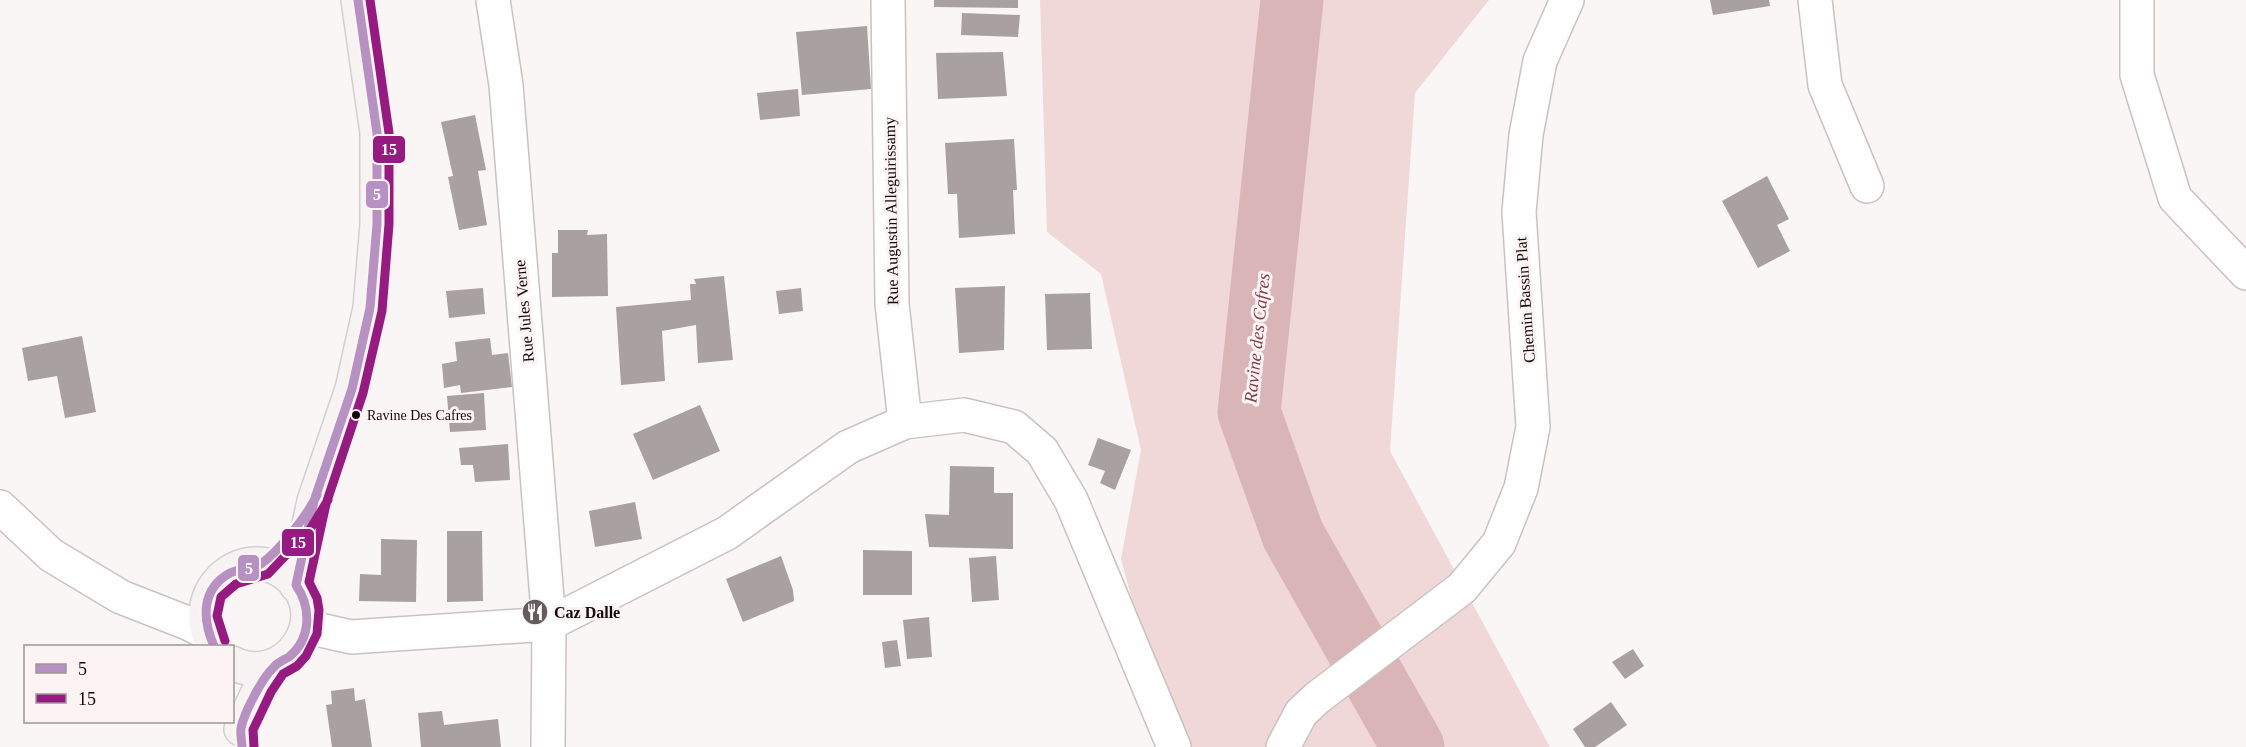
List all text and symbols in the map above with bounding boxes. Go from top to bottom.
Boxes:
street label: Rue Augustin Alleguirissamy [881,117,902,305]
line badge: 15 [372,135,406,164]
text: 15 [381,141,397,158]
line badge: 5 [365,180,389,209]
text: 5 [373,186,381,203]
street label: Chemin Bassin Plat [1512,236,1538,364]
street label: Rue Jules Verne [511,259,537,363]
water label: Ravine des Cafres [1240,272,1274,405]
place label: Ravine Des Cafres [367,408,472,423]
marker: Ravine Des Cafres [350,409,362,421]
line badge: 15 [281,528,315,557]
text: 15 [290,534,306,551]
line badge: 5 [237,554,260,582]
text: 5 [245,560,253,577]
restaurant icon: Caz Dalle [520,597,550,627]
place label: Caz Dalle [554,604,620,621]
legend [24,645,234,723]
text: 5 [78,659,87,679]
text: 15 [78,689,96,709]

